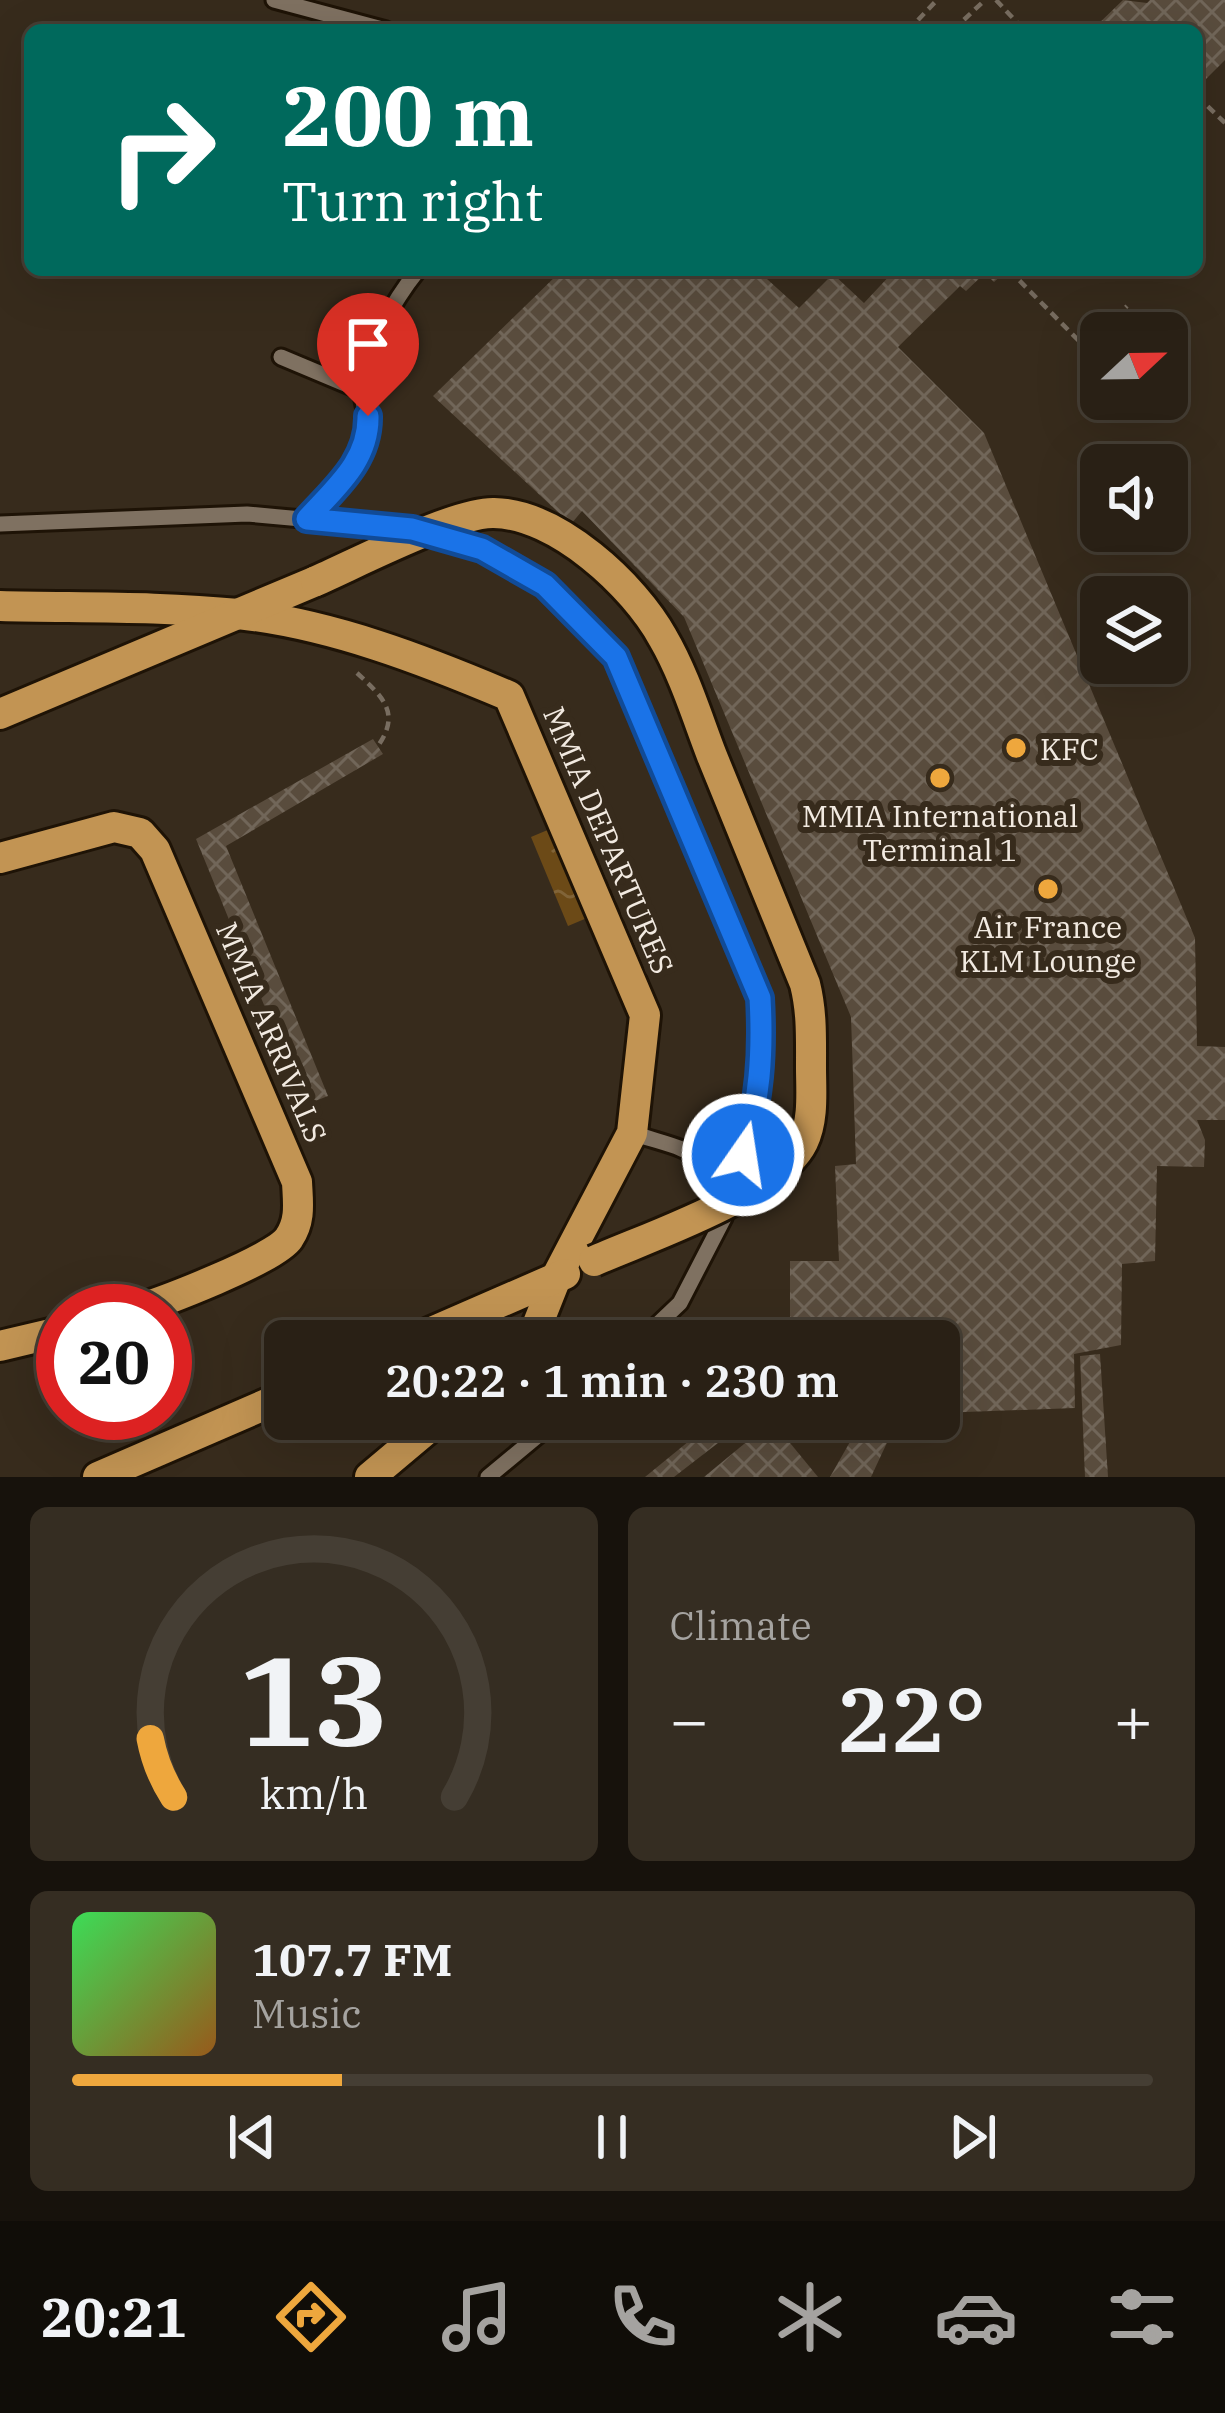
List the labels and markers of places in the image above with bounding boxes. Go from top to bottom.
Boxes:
pin [317,293,419,416]
place label: KFC [1040,729,1099,768]
marker: KFC [1003,735,1029,761]
marker: MMIA International Terminal 1 [927,765,953,791]
place label: MMIA International Terminal 1 [802,796,1078,869]
marker: Air France KLM Lounge [1035,876,1061,902]
place label: Air France KLM Lounge [960,907,1136,980]

